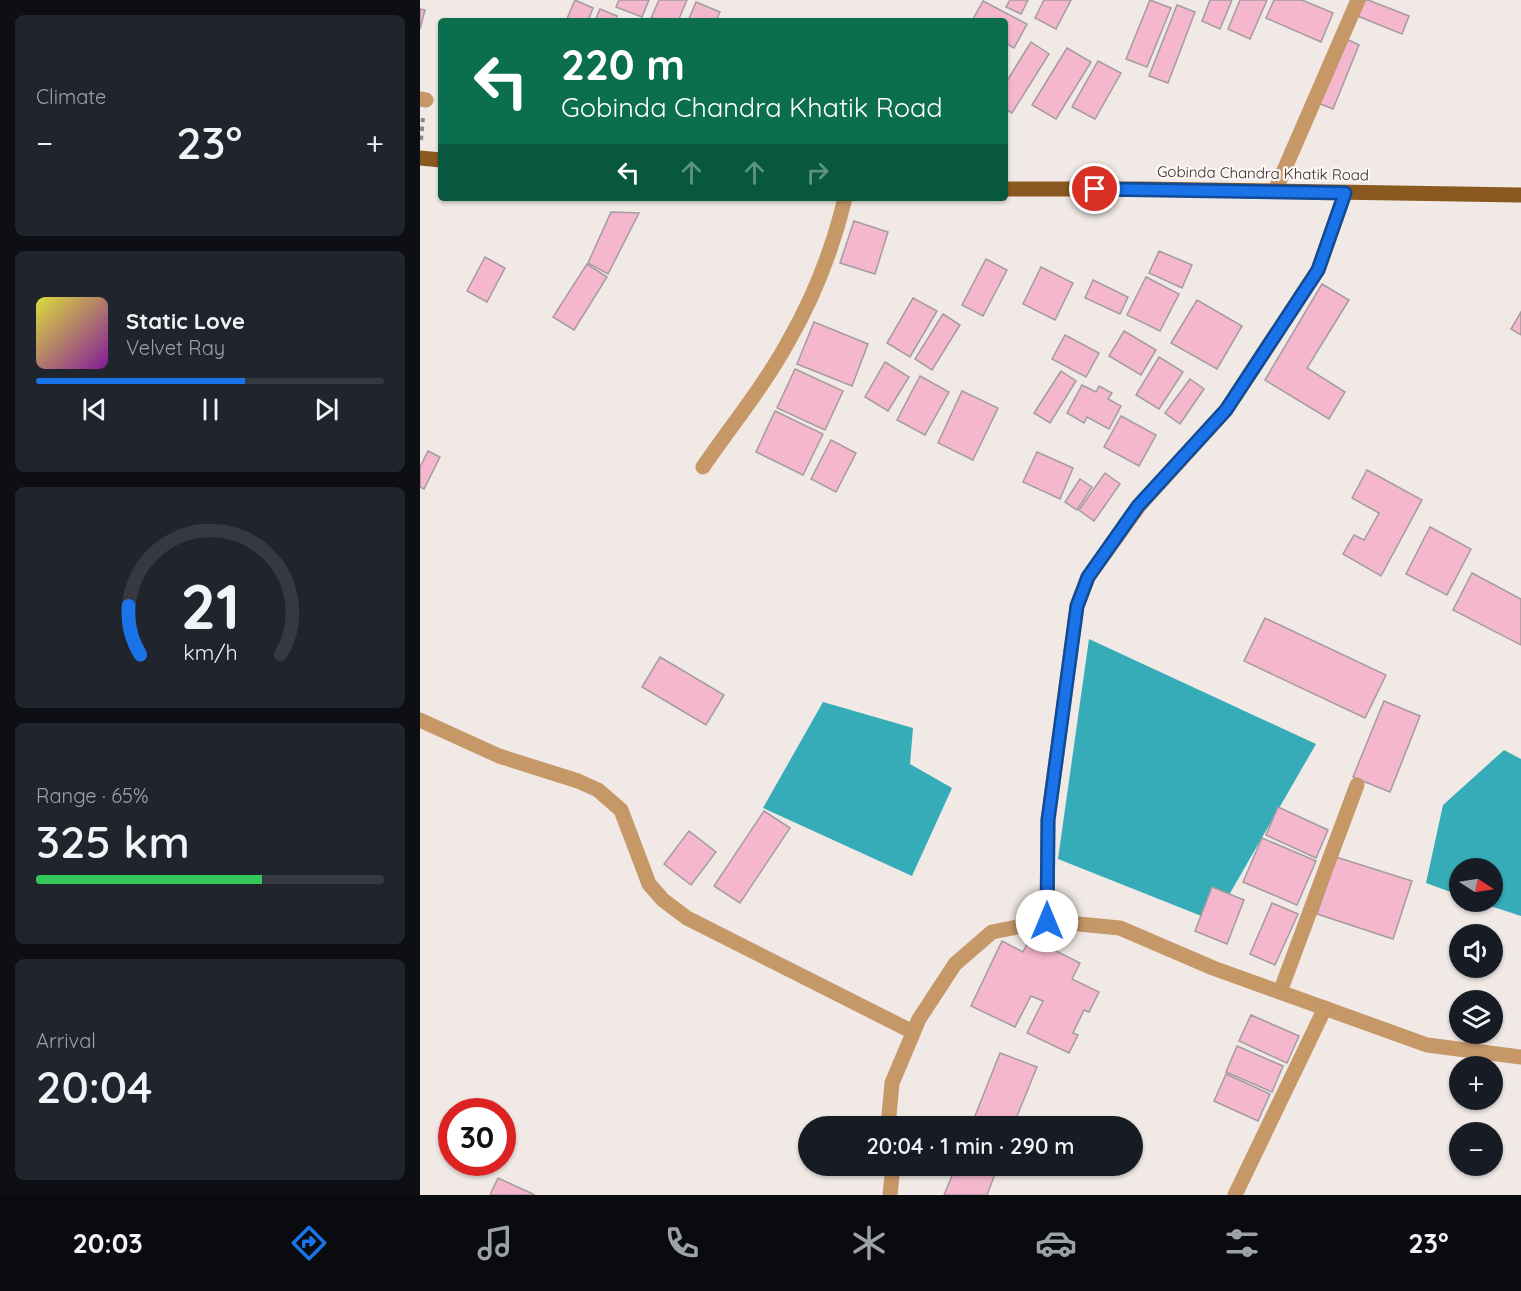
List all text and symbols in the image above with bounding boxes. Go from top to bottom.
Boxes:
text: 220 m [561,38,685,91]
icon: left [462,42,540,120]
text: Climate [36,84,106,109]
text: Gobinda Chandra Khatik Road [561,90,943,124]
text: 23° [176,114,242,170]
text: − [36,122,53,163]
text: + [365,122,384,163]
icon: left [612,156,645,189]
icon: ahead [675,156,708,189]
icon: ahead [738,156,771,189]
icon: right [801,156,834,189]
street label: Gobinda Chandra Khatik Road [1157,162,1369,184]
pin [1069,163,1120,214]
icon: arrive [1078,172,1111,205]
text: Static Love [126,307,245,335]
text: Velvet Ray [126,335,225,360]
icon: previous [78,393,111,426]
icon: pause [194,393,227,426]
icon: next [310,393,343,426]
text: 21 [180,567,240,645]
text: km/h [183,639,237,665]
text: Range · 65% [36,783,149,808]
text: 325 km [36,813,190,869]
north arrow [1449,858,1503,912]
map controls [1449,858,1503,1176]
position arrow [1015,889,1079,953]
button: sound [1449,924,1503,978]
button: layers [1449,990,1503,1044]
text: Arrival [36,1028,96,1053]
button: + [1449,1056,1503,1110]
text: 20:04 [36,1058,153,1114]
speed limit sign: 30 [438,1098,516,1176]
button: − [1449,1122,1503,1176]
text: 20:04 · 1 min · 290 m [866,1132,1075,1160]
icon: directions [288,1222,330,1264]
icon: music [474,1222,516,1264]
icon: phone [661,1222,703,1264]
icon: climate [848,1222,890,1264]
icon: car [1035,1222,1077,1264]
icon: filters [1221,1222,1263,1264]
text: 20:03 [72,1226,143,1260]
text: 23° [1408,1226,1449,1260]

